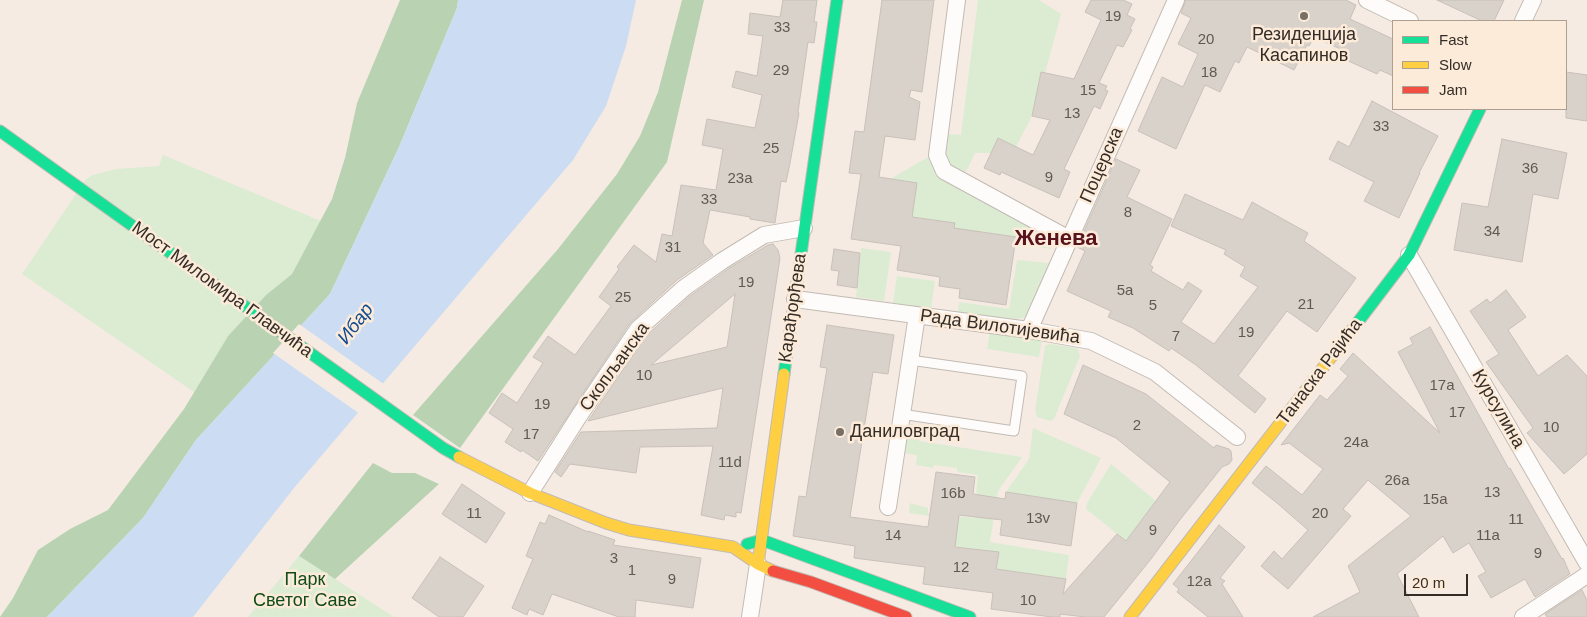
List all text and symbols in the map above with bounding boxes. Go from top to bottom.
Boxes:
house number: 19 [1105,8,1121,26]
marker: Резиденција Касапинов [1298,10,1310,22]
house number: 33 [774,19,790,37]
legend [1392,20,1567,110]
place label: Резиденција Касапинов [1252,24,1356,66]
house number: 20 [1198,31,1214,49]
text: Fast [1439,31,1468,48]
text: Slow [1439,56,1472,73]
house number: 29 [773,62,789,80]
house number: 18 [1201,64,1217,82]
text: Jam [1439,81,1467,98]
house number: 15 [1080,82,1096,100]
house number: 13 [1064,105,1080,123]
house number: 33 [1373,118,1389,136]
street label: Поцерска [1076,124,1128,206]
house number: 25 [763,140,779,158]
house number: 36 [1522,160,1538,178]
house number: 9 [1045,169,1053,187]
house number: 23a [727,170,753,188]
house number: 33 [701,191,717,209]
house number: 8 [1124,204,1132,222]
street label: Мост Миломира Главчића [127,217,317,363]
house number: 34 [1484,223,1500,241]
district label: Женева [1014,226,1098,252]
house number: 31 [665,239,681,257]
street label: Карађорђева [775,252,811,364]
house number: 19 [738,274,754,292]
house number: 5a [1117,282,1133,300]
house number: 25 [615,289,631,307]
house number: 21 [1298,296,1314,314]
house number: 5 [1149,297,1157,315]
water label: Ибар [333,299,379,349]
street label: Рада Вилотијевића [919,305,1081,349]
street label: Танаска Рајића [1273,314,1367,430]
street label: Скопљанска [576,318,654,416]
house number: 19 [1238,324,1254,342]
house number: 7 [1172,328,1180,346]
street label: Курсулина [1467,366,1529,452]
house number: 10 [636,367,652,385]
house number: 17a [1429,377,1455,395]
house number: 19 [534,396,550,414]
house number: 17 [1449,404,1465,422]
house number: 2 [1133,417,1141,435]
house number: 10 [1543,419,1559,437]
place label: Даниловград [850,421,960,443]
house number: 17 [523,426,539,444]
marker: Даниловград [834,426,846,438]
house number: 24a [1343,434,1369,452]
house number: 11d [718,454,742,472]
house number: 26a [1384,472,1410,490]
house number: 13 [1484,484,1500,502]
house number: 16b [940,485,966,503]
house number: 15a [1422,491,1448,509]
house number: 11 [466,505,482,523]
house number: 20 [1312,505,1328,523]
house number: 13v [1026,510,1050,528]
house number: 11 [1508,511,1524,529]
house number: 9 [1149,522,1157,540]
house number: 14 [885,527,901,545]
house number: 11a [1476,527,1500,545]
house number: 9 [1534,545,1542,563]
house number: 3 [610,550,618,568]
house number: 12 [953,559,969,577]
house number: 1 [628,562,636,580]
scale bar [1407,564,1471,596]
park label: Парк Светог Саве [253,569,357,612]
house number: 9 [668,571,676,589]
house number: 12a [1186,573,1212,591]
text: 20 m [1412,574,1445,591]
house number: 10 [1020,592,1036,610]

